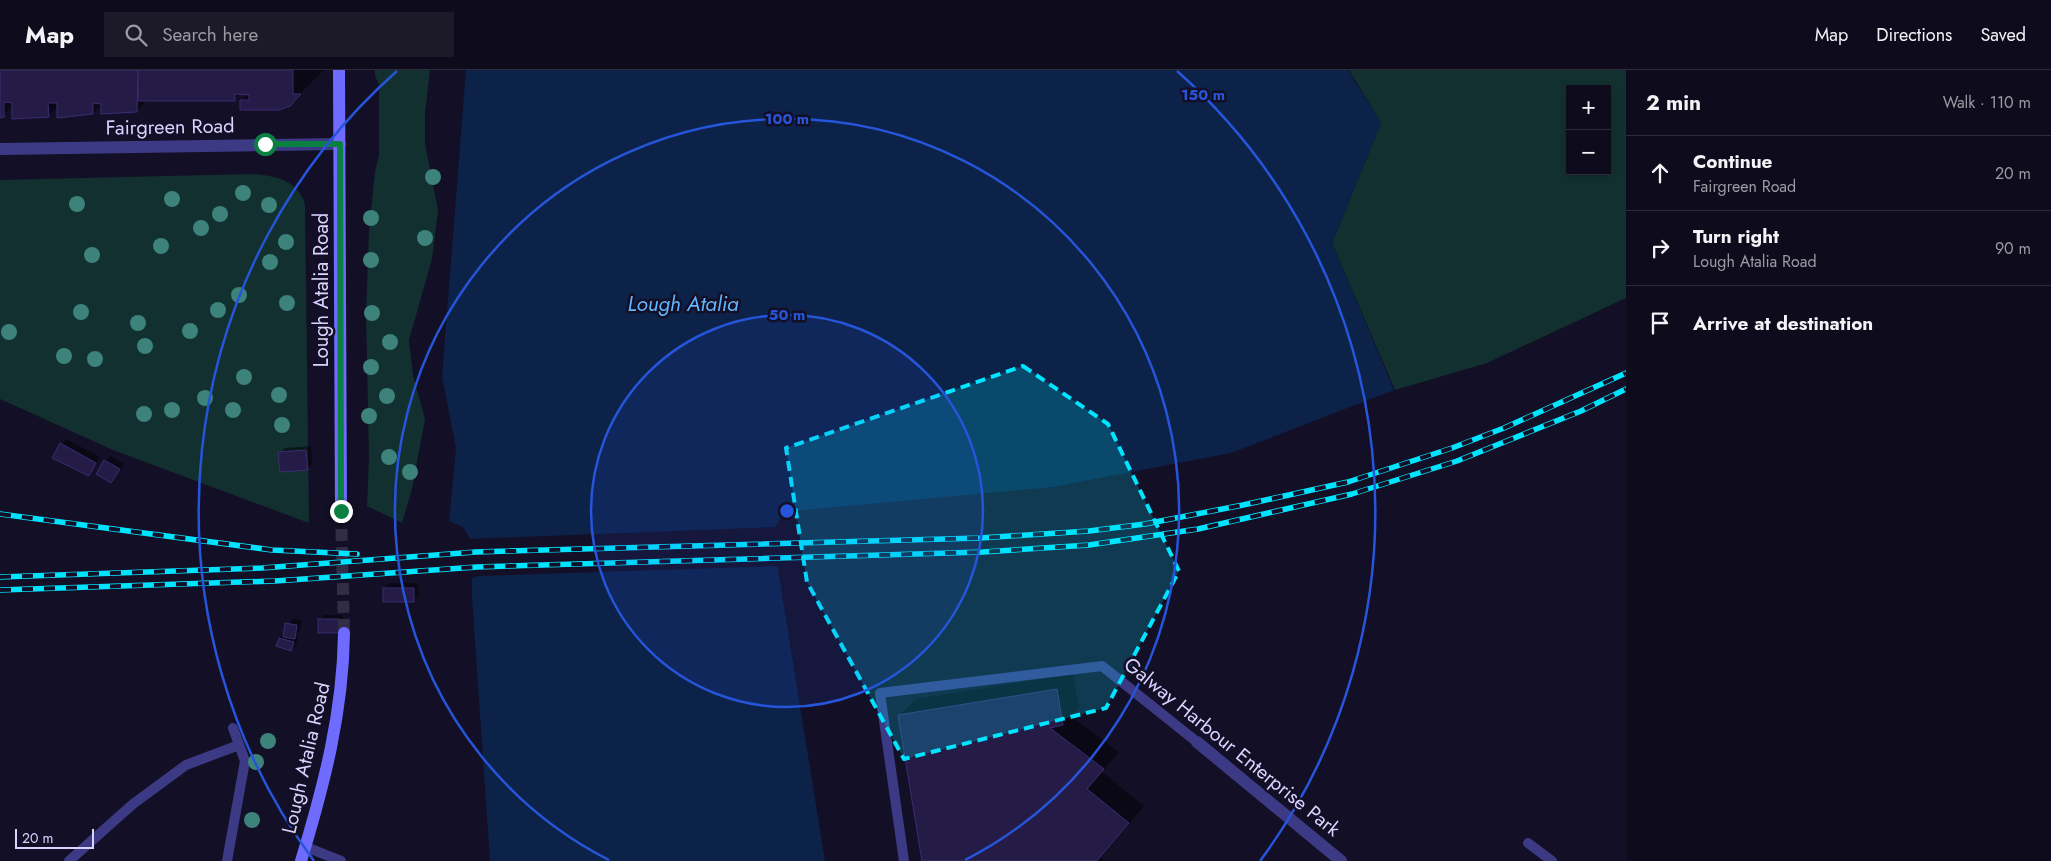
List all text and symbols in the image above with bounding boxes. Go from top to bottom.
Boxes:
search box [104,12,454,57]
text: Map [25,17,74,52]
icon: search [122,21,150,49]
text: Search here [162,21,258,48]
text: Map [1815,22,1848,48]
text: Directions [1876,22,1952,48]
text: Saved [1980,22,2026,48]
text: 150 m [1181,84,1225,106]
map controls [1566,85,1611,175]
button: + [1566,85,1611,130]
text: 2 min [1646,88,1701,118]
text: Walk · 110 m [1943,91,2031,114]
text: 100 m [765,108,809,130]
street label: Fairgreen Road [105,111,235,143]
button: − [1566,130,1611,175]
route start [254,133,277,156]
text: Continue [1693,148,1772,175]
icon: ahead [1646,159,1674,187]
text: 20 m [1995,162,2031,185]
text: Fairgreen Road [1693,175,1796,198]
street label: Lough Atalia Road [307,213,336,367]
text: Turn right [1693,223,1779,250]
icon: right [1646,234,1674,262]
text: 90 m [1995,237,2031,260]
text: Lough Atalia Road [1693,250,1817,273]
water label: Lough Atalia [627,289,739,319]
text: 50 m [769,304,805,326]
icon: arrive [1646,309,1674,337]
text: Arrive at destination [1693,310,1873,337]
route end [330,500,353,523]
centre of rings [778,502,796,520]
street label: Galway Harbour Enterprise Park [1118,650,1347,844]
street label: Lough Atalia Road [274,679,338,837]
scale bar [15,826,94,849]
text: 20 m [22,828,54,848]

